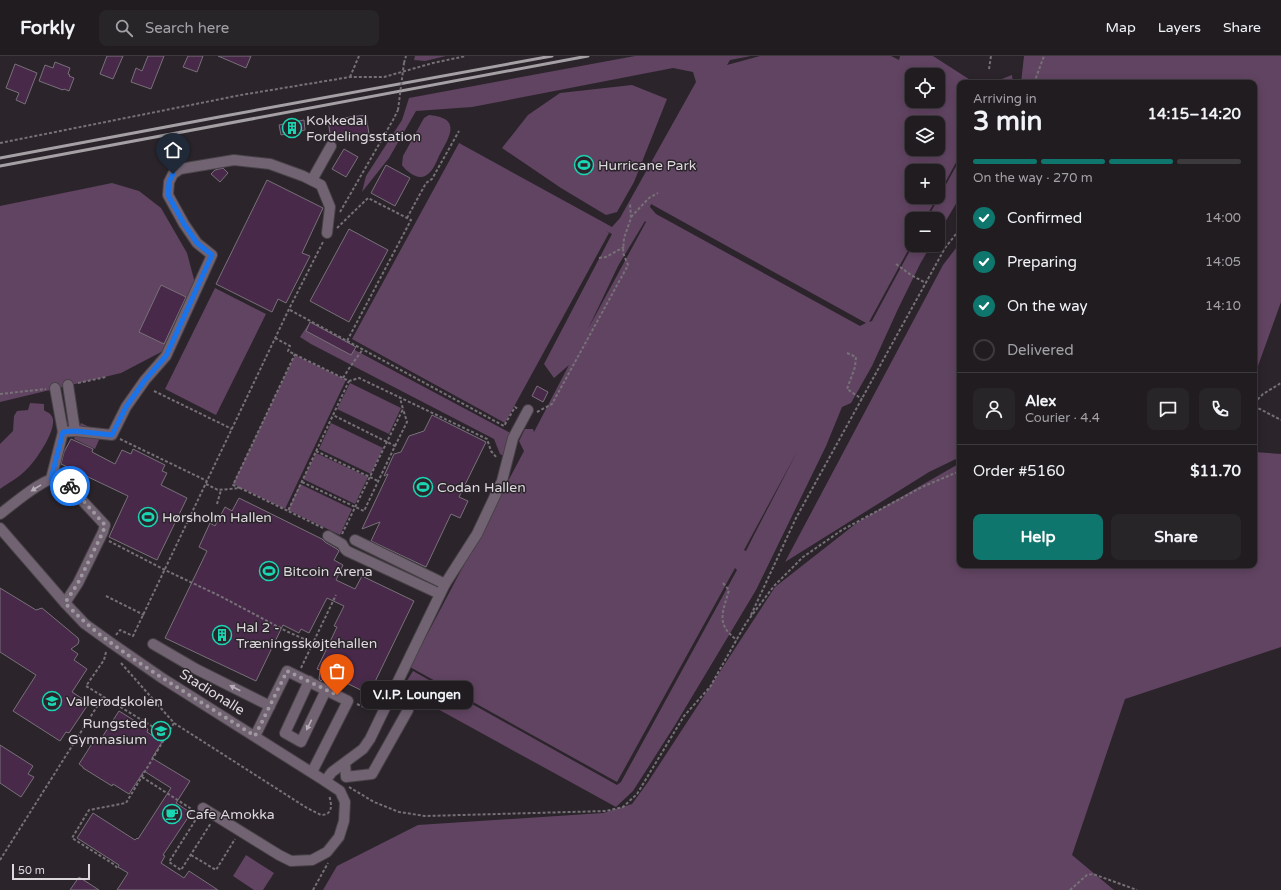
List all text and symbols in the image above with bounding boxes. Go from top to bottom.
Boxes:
search box [99,10,379,46]
text: Forkly [20,17,75,39]
icon: search [113,17,135,39]
text: Search here [145,19,229,37]
text: Map [1106,19,1136,36]
text: Layers [1158,19,1201,36]
text: Share [1223,19,1261,36]
map controls [905,68,945,252]
button: locate [905,68,945,108]
text: Arriving in [973,91,1037,107]
text: 14:15–14:20 [1148,105,1241,123]
text: 3 min [973,106,1042,137]
place label: Kokkedal Fordelingsstation [306,112,421,145]
button: layers [905,116,945,156]
building icon: Kokkedal Fordelingsstation [281,117,303,139]
pin [156,133,190,174]
icon: home [162,139,184,161]
sports icon: Hurricane Park [573,154,595,176]
place label: Hurricane Park [598,157,697,174]
button: + [905,164,945,204]
text: On the way · 270 m [973,170,1093,186]
icon: check [973,207,995,229]
text: Confirmed [1007,209,1082,227]
text: 14:00 [1205,210,1241,226]
button: − [905,212,945,252]
icon: check [973,251,995,273]
text: Preparing [1007,253,1077,271]
text: 14:05 [1205,254,1241,270]
icon: check [973,295,995,317]
text: On the way [1007,297,1087,315]
text: 14:10 [1205,298,1241,314]
text: Delivered [1007,341,1074,359]
button: person [973,388,1015,430]
button: chat [1147,388,1189,430]
button: phone [1199,388,1241,430]
text: Alex [1025,392,1056,410]
text: Courier · 4.4 [1025,410,1100,426]
text: Order #5160 [973,462,1065,480]
text: $11.70 [1190,462,1241,480]
courier [50,466,90,506]
icon: bike [59,475,81,497]
sports icon: Codan Hallen [412,476,434,498]
place label: Codan Hallen [437,479,526,496]
one-way arrow [30,484,42,491]
sports icon: Hørsholm Hallen [137,506,159,528]
place label: Hørsholm Hallen [162,509,272,526]
button: Help [973,514,1103,560]
button: Share [1111,514,1241,560]
sports icon: Bitcoin Arena [258,560,280,582]
place label: Bitcoin Arena [283,563,373,580]
place label: Hal 2 - Træningsskøjtehallen [236,619,377,652]
building icon: Hal 2 - Træningsskøjtehallen [211,624,233,646]
pin [320,654,354,695]
icon: bag [326,660,348,682]
street label: Stadionalle [176,665,248,719]
callout: V.I.P. Loungen [361,681,473,709]
one-way arrow [229,685,240,691]
text: V.I.P. Loungen [373,687,461,703]
school or university icon: Vallerødskolen [41,690,63,712]
place label: Vallerødskolen [66,693,163,710]
place label: Rungsted Gymnasium [68,715,147,748]
school or university icon: Rungsted Gymnasium [150,720,172,742]
one-way arrow [306,720,312,731]
cafe icon: Cafe Amokka [161,803,183,825]
place label: Cafe Amokka [186,806,275,823]
scale bar [12,862,90,881]
text: 50 m [18,864,45,877]

